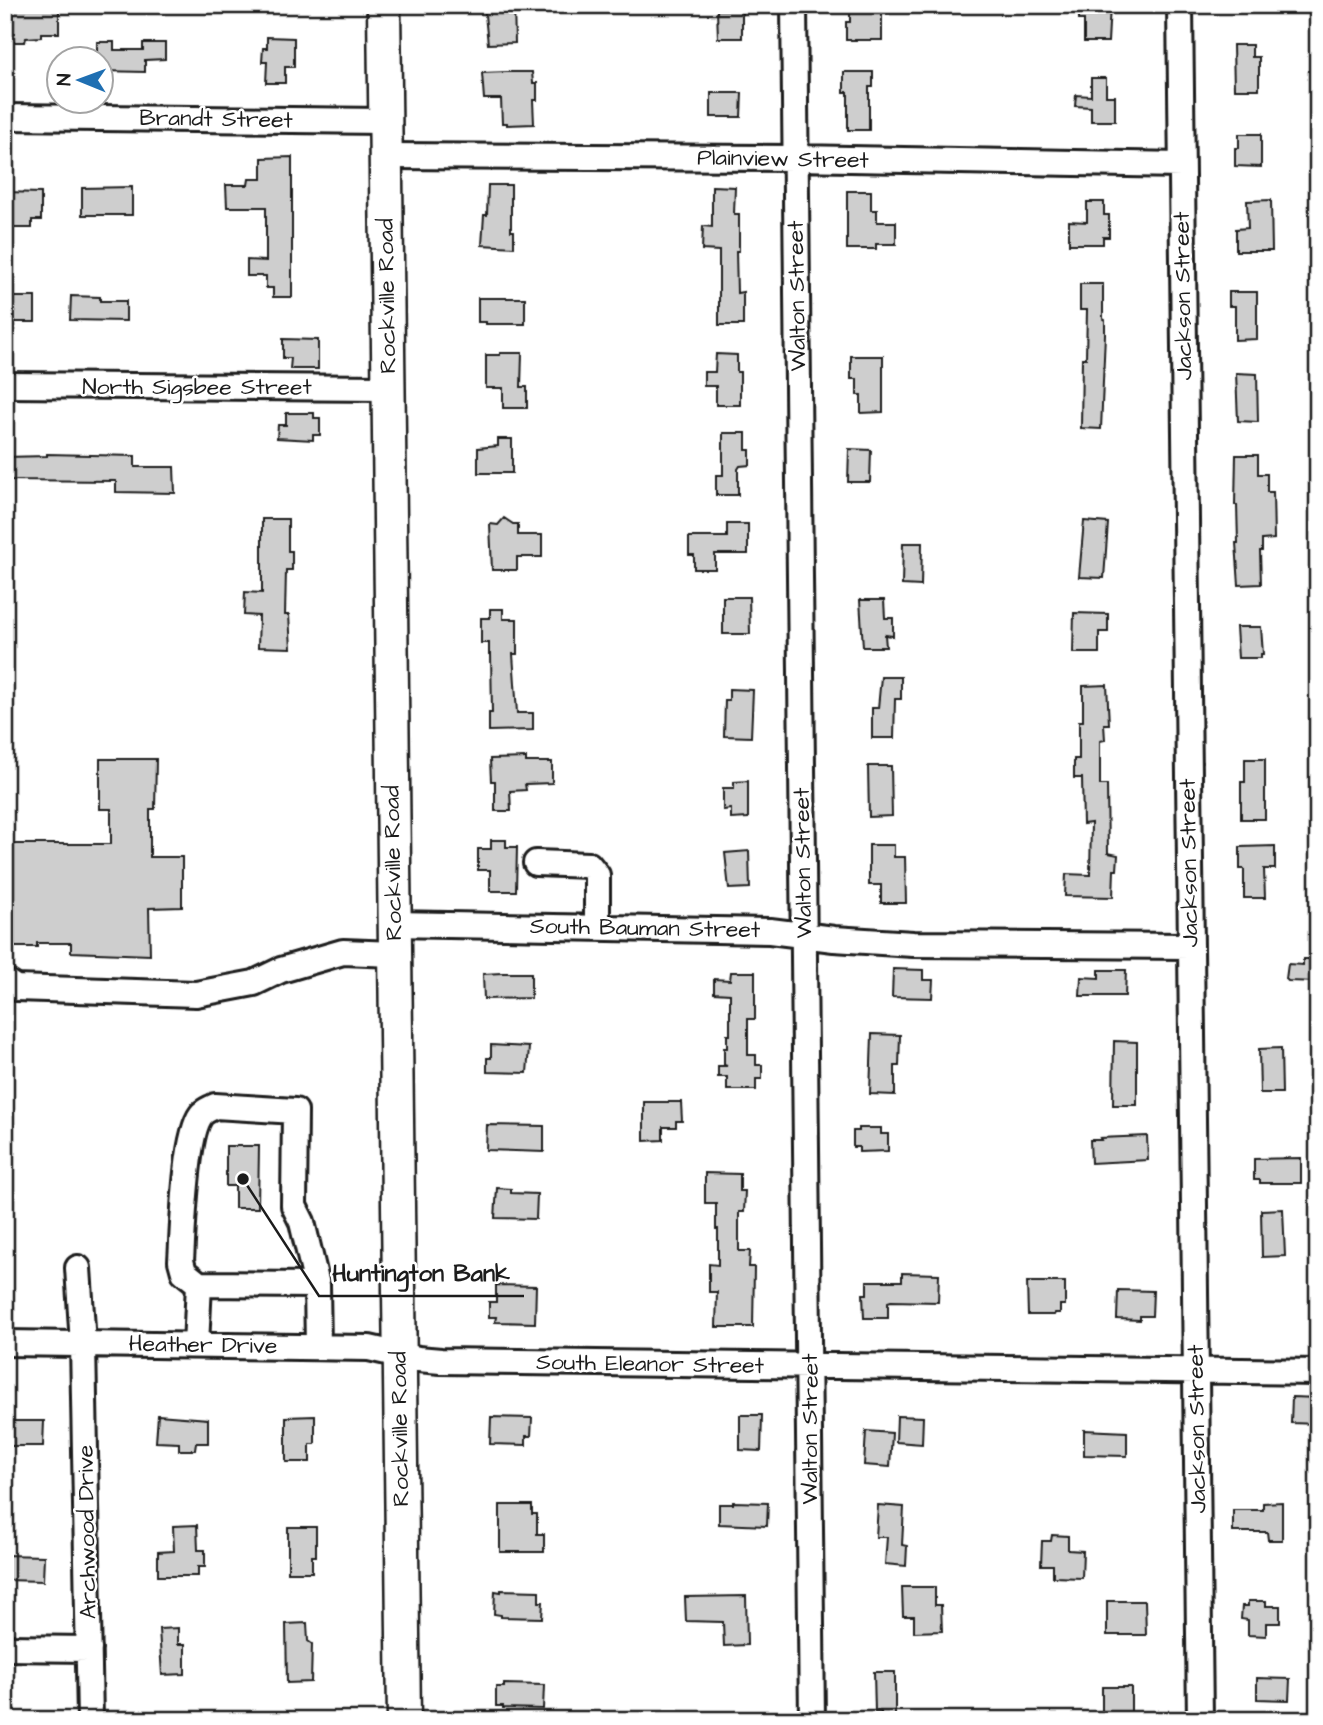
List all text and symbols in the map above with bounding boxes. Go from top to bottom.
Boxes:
north arrow [46,46,116,116]
text: N [51,73,78,86]
street label: Brandt Street [139,102,294,136]
street label: Plainview Street [697,142,870,177]
street label: Jackson Street [1166,211,1200,381]
street label: Rockville Road [370,218,404,374]
street label: Walton Street [780,220,814,372]
street label: North Sigsbee Street [82,371,312,404]
street label: Jackson Street [1172,778,1206,948]
street label: Rockville Road [376,785,410,941]
street label: Walton Street [786,787,820,939]
street label: South Bauman Street [530,910,761,946]
callout: Huntington Bank [319,1251,524,1296]
text: Huntington Bank [332,1257,510,1292]
street label: Heather Drive [128,1328,278,1362]
street label: Jackson Street [1180,1344,1214,1514]
street label: South Eleanor Street [536,1346,765,1382]
street label: Rockville Road [383,1351,417,1507]
street label: Walton Street [794,1353,826,1504]
street label: Archwood Drive [69,1445,105,1619]

